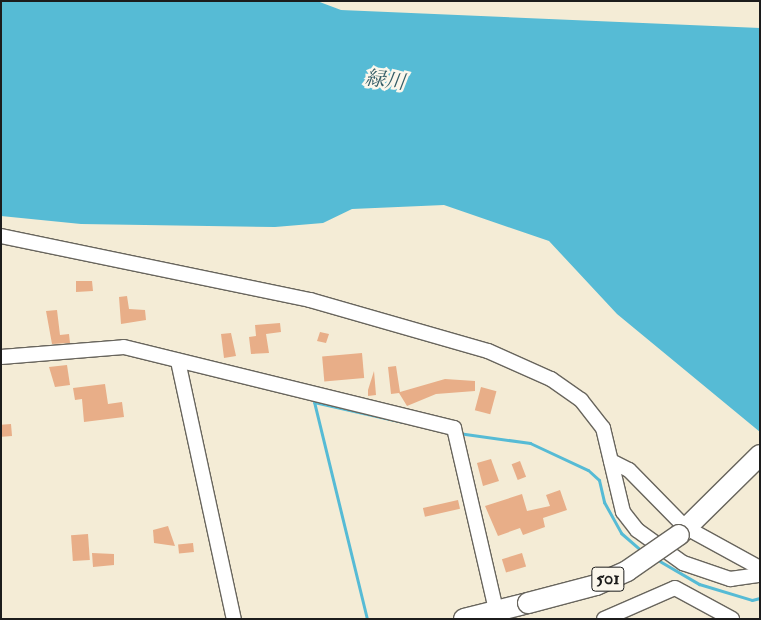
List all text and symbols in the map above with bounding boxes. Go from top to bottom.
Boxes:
water label: 緑川 [364,66,406,94]
road number: 501 [590,564,626,594]

